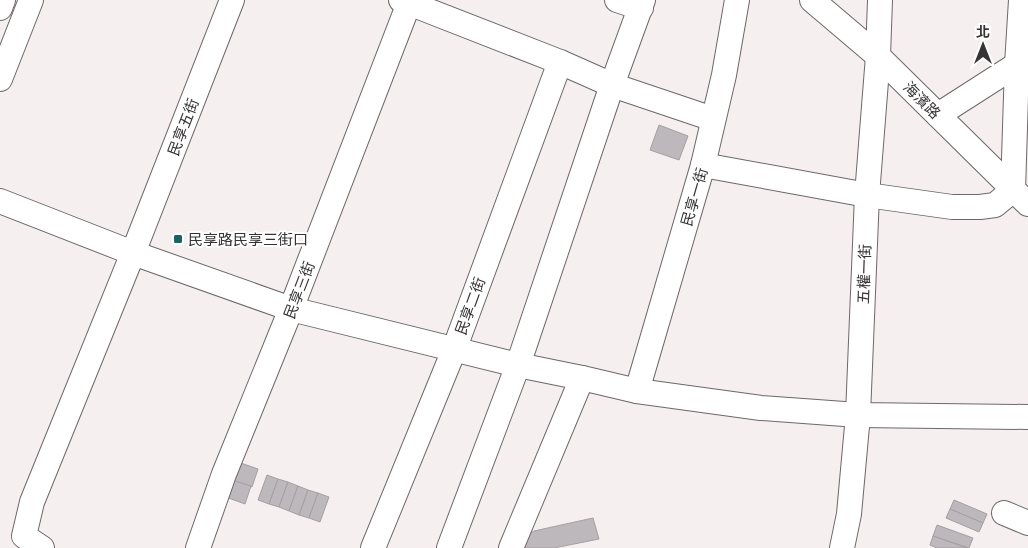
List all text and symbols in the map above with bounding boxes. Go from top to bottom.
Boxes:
north arrow [958,20,1008,70]
text: 北 [976,23,990,41]
street label: 海濱路 [899,77,945,123]
street label: 民享五街 [163,96,203,158]
street label: 民享一街 [677,166,711,228]
place label: 民享路民享三街口 [188,230,308,249]
marker: 民享路民享三街口 [172,233,184,245]
street label: 五權一街 [853,244,875,304]
street label: 民享三街 [279,259,319,321]
street label: 民享二街 [451,275,489,337]

